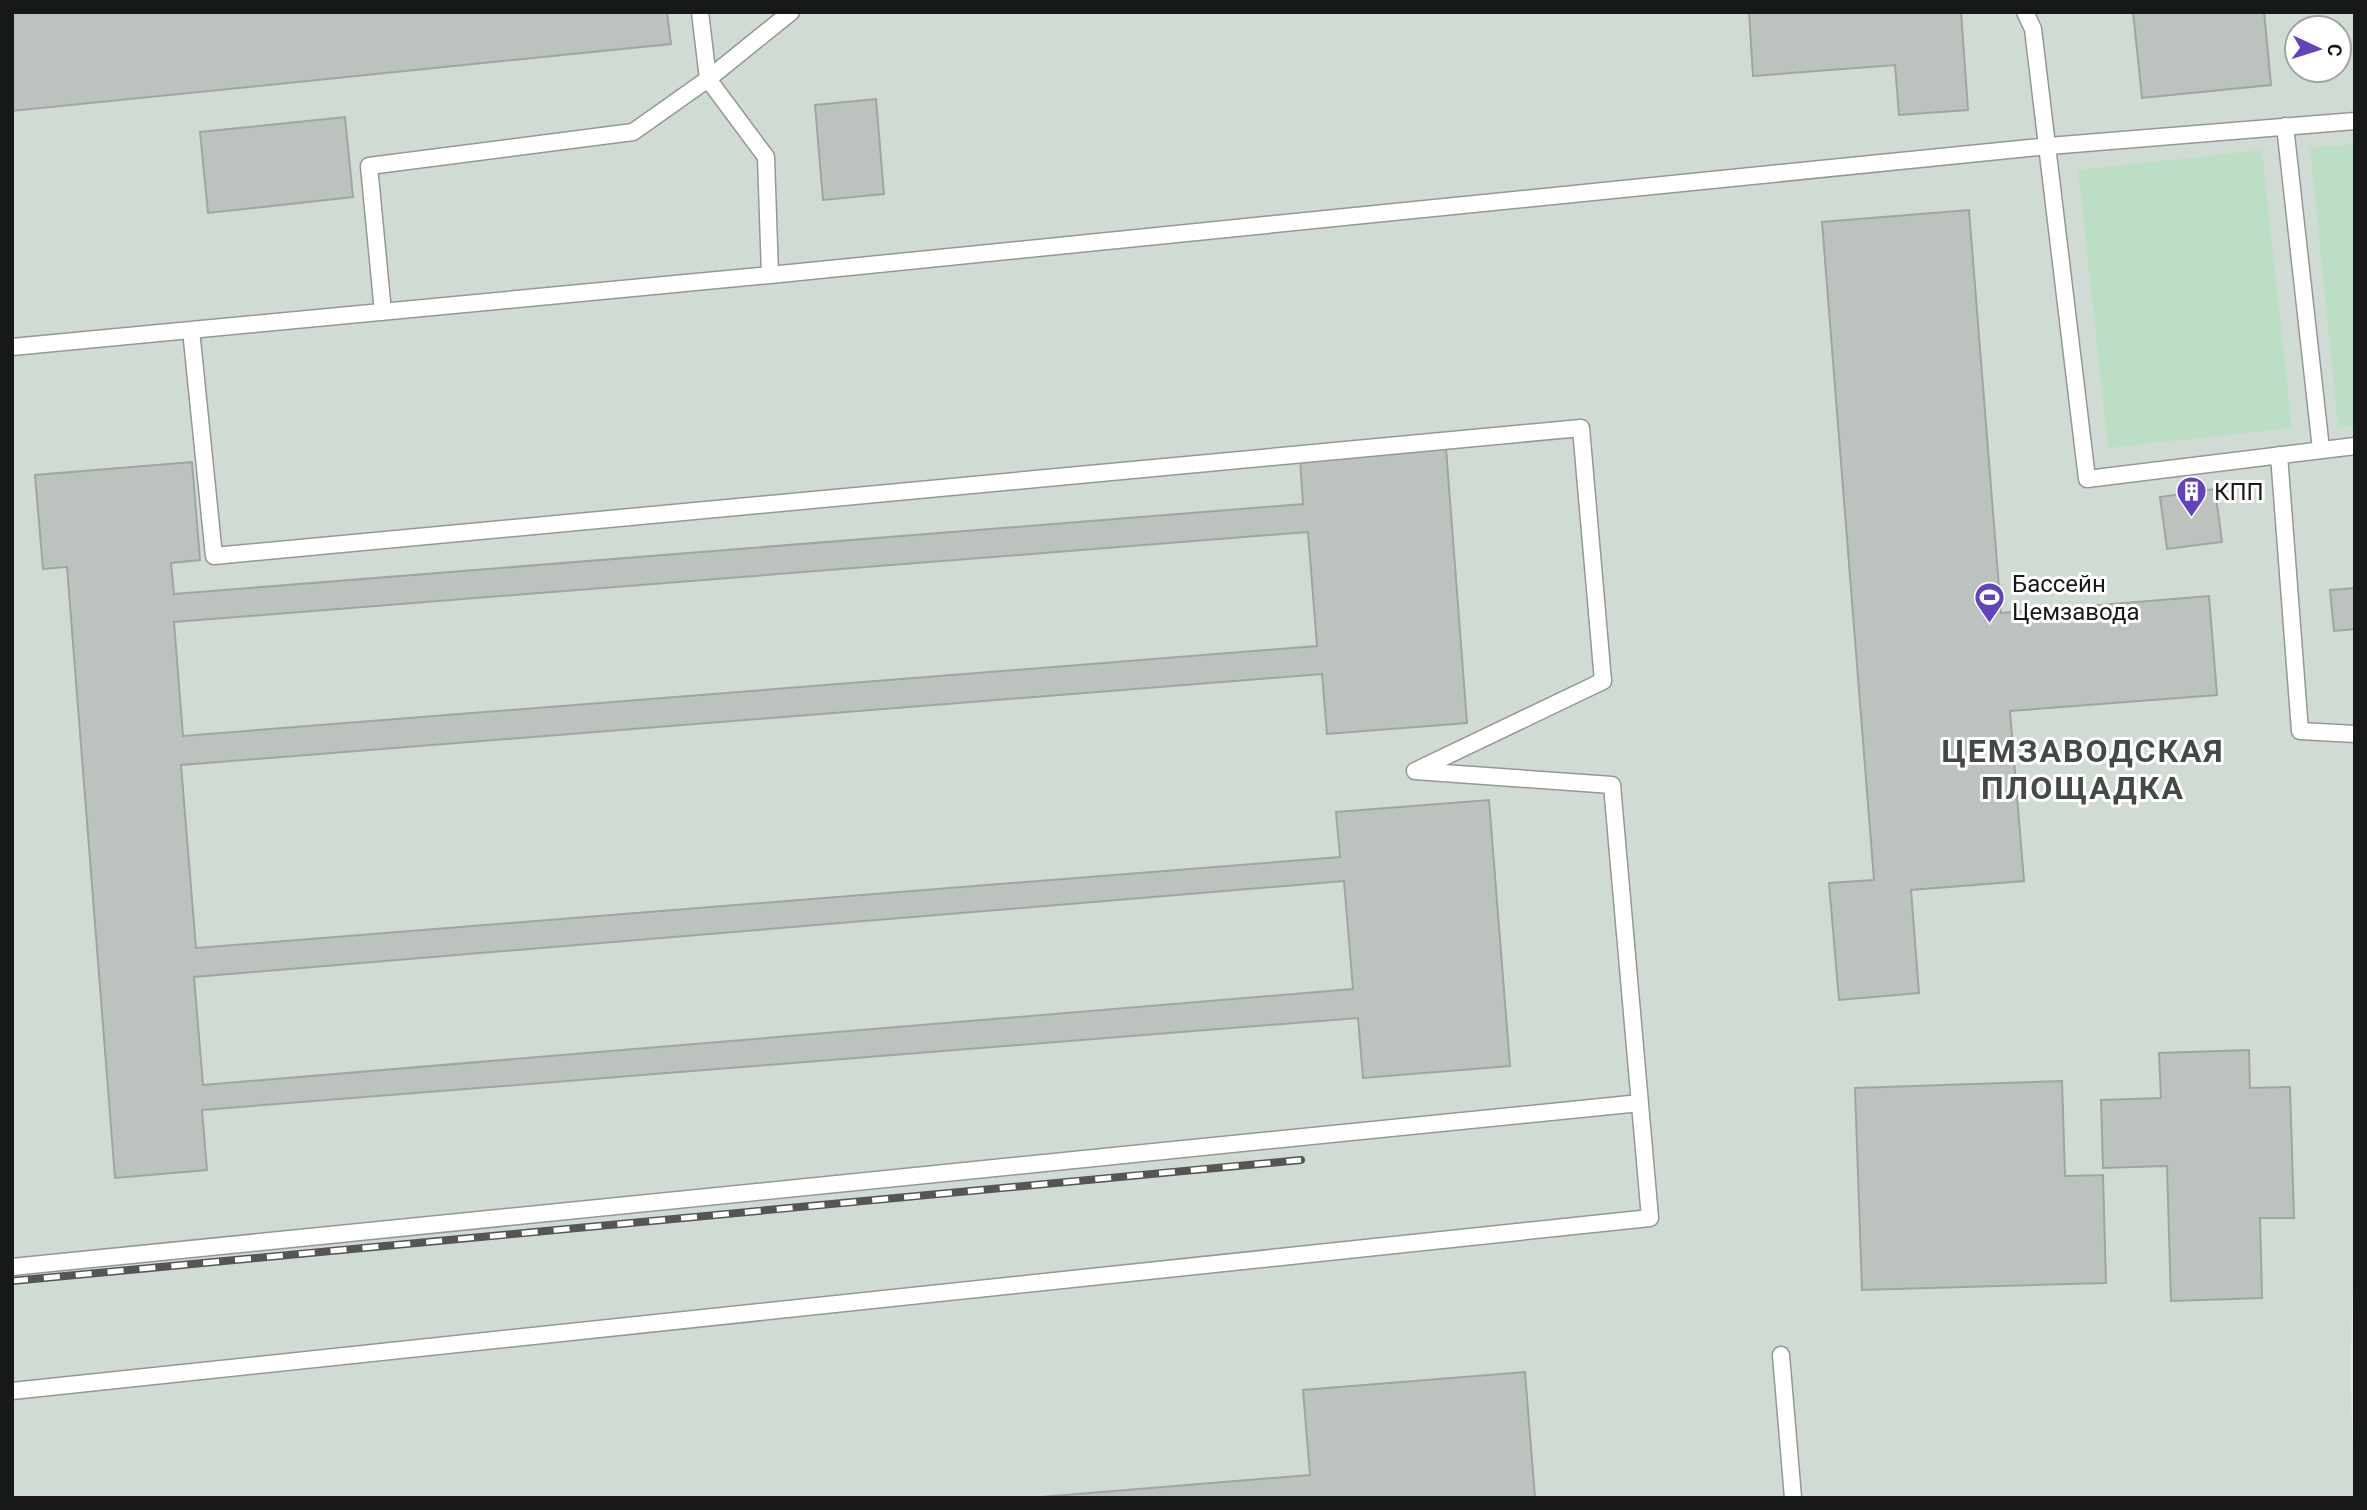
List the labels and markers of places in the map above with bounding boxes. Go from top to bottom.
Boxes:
building icon: КПП [2174,475,2208,519]
place label: КПП [2214,478,2264,506]
place label: Бассейн Цемзавода [2012,570,2139,626]
sports icon: Бассейн Цемзавода [1972,581,2006,625]

